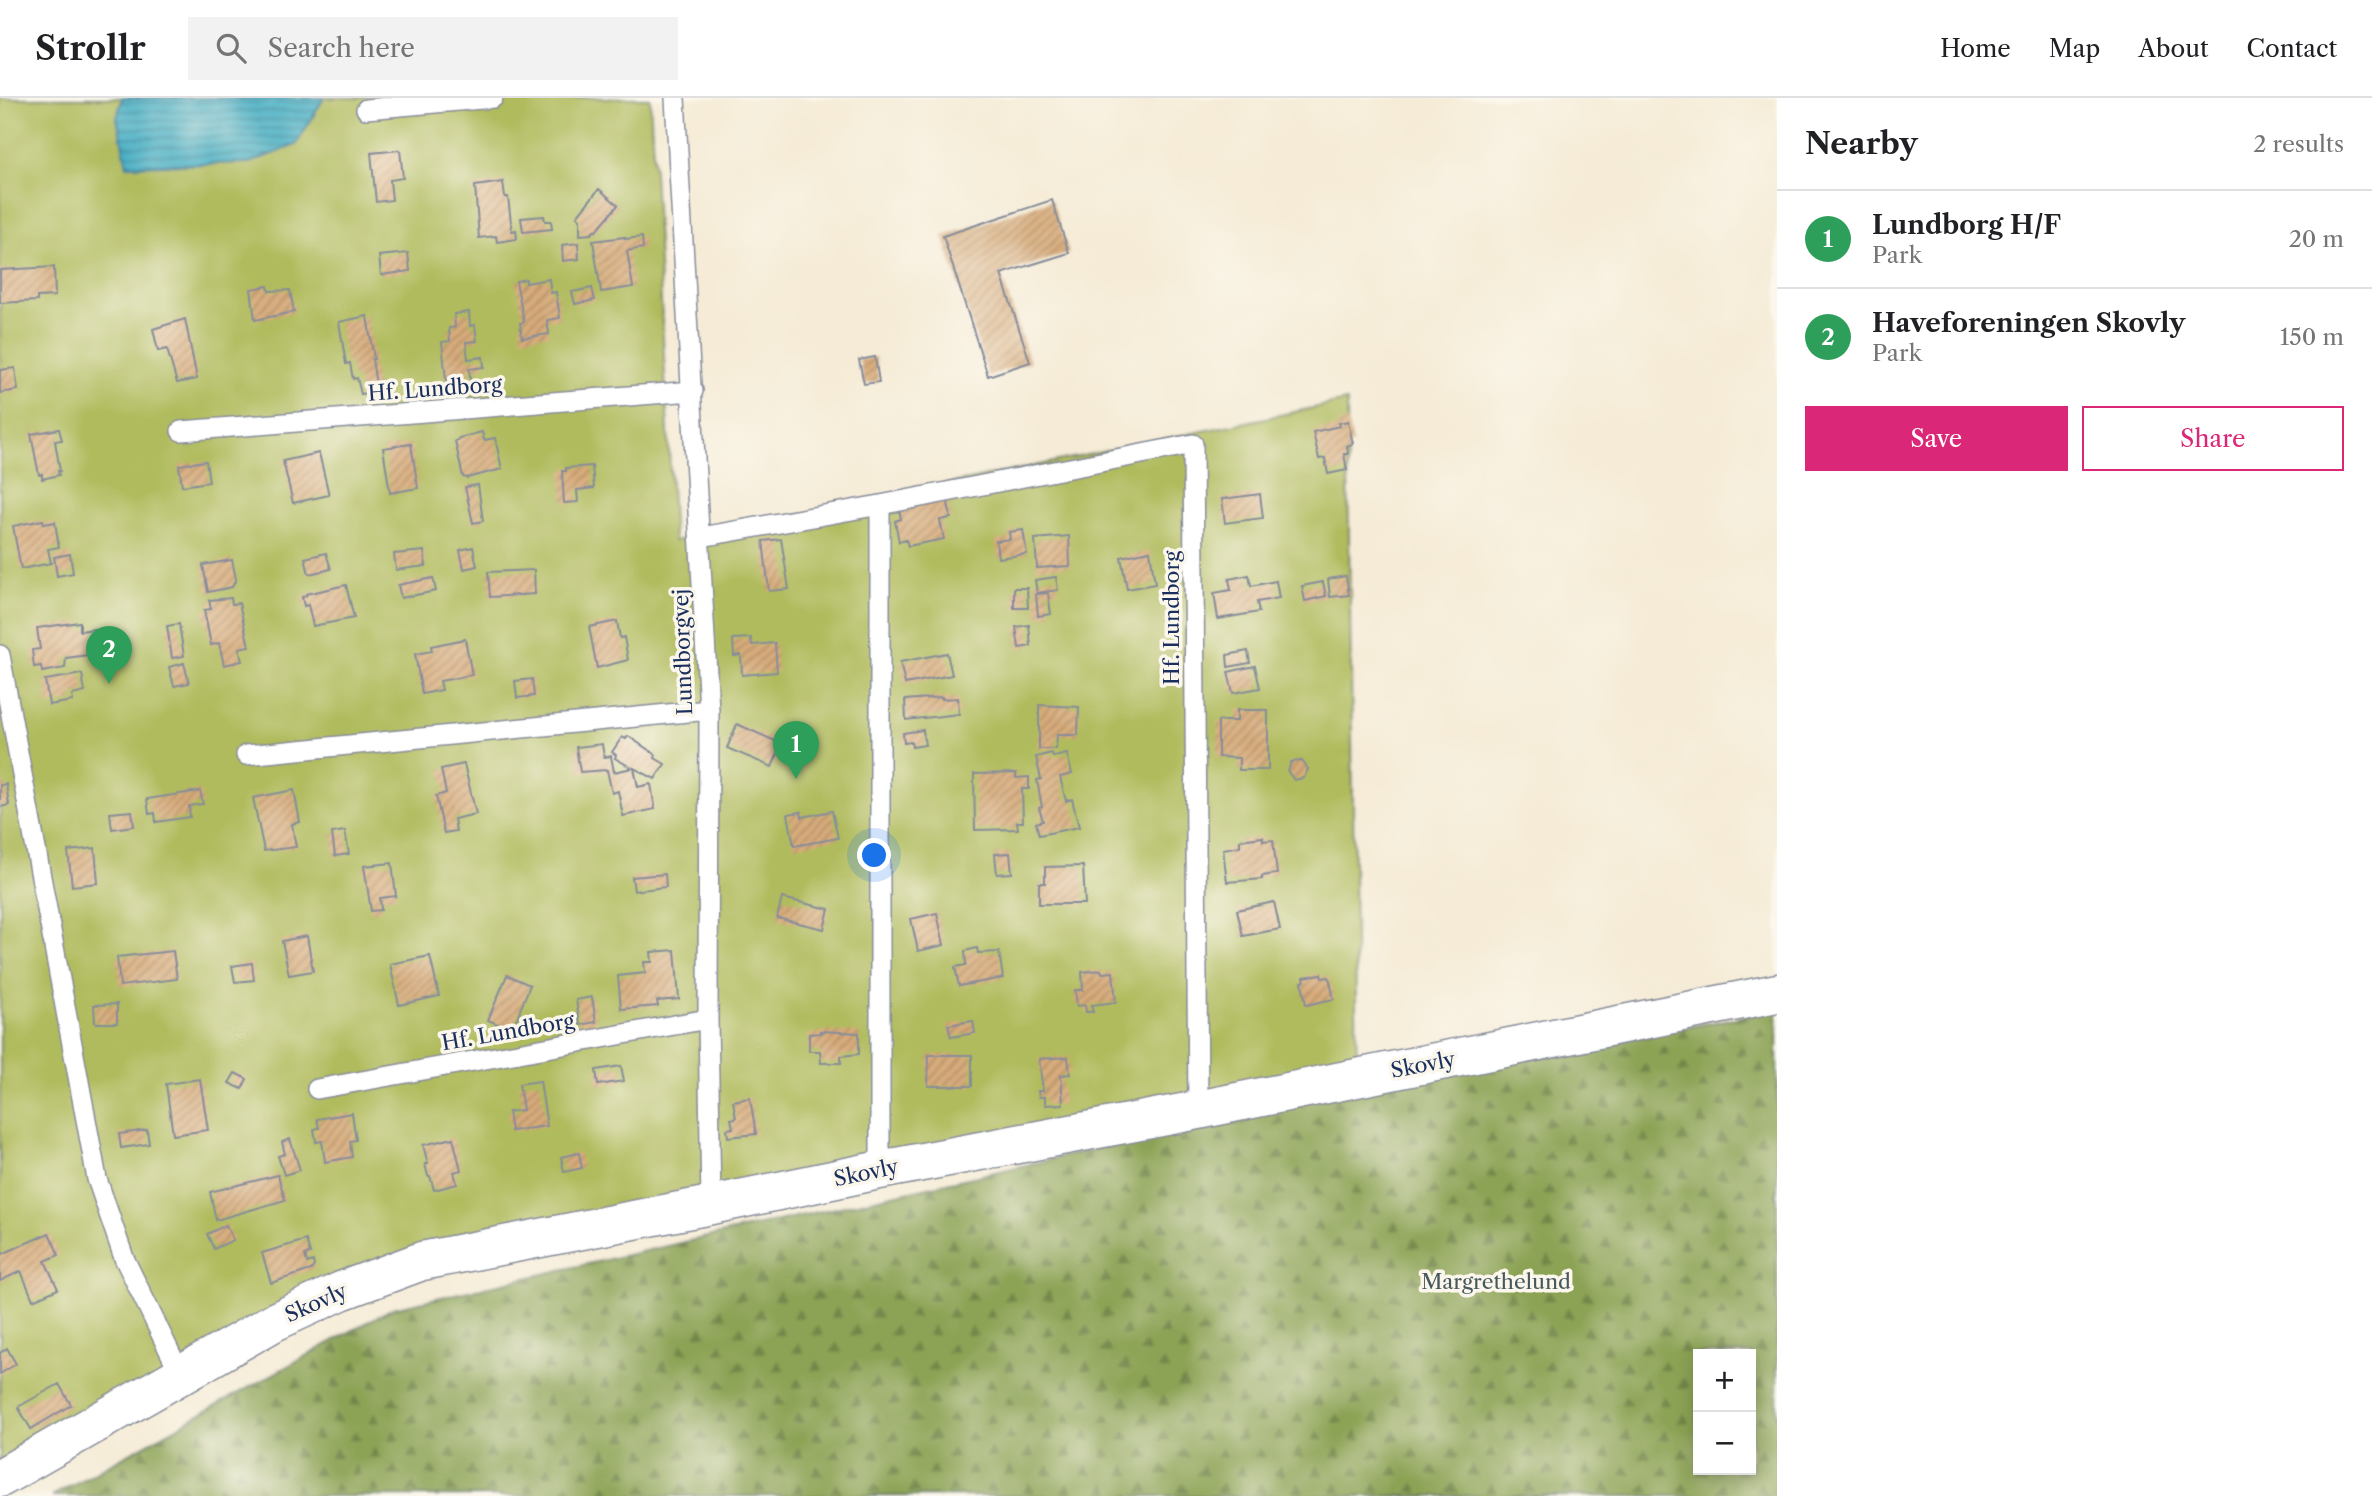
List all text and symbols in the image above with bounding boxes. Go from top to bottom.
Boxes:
search box [188,17,678,80]
text: Strollr [35,28,146,69]
icon: search [212,29,250,67]
text: Search here [268,32,415,64]
text: Home [1940,34,2011,63]
text: Map [2049,34,2100,63]
text: About [2138,34,2209,63]
text: Contact [2247,34,2337,63]
text: Nearby [1805,125,1918,162]
text: 2 results [2253,130,2344,158]
text: Lundborg H/F [1872,209,2061,241]
text: 1 [1823,225,1833,253]
text: 20 m [2289,225,2344,253]
text: Park [1872,241,1922,269]
text: Haveforeningen Skovly [1872,307,2185,339]
text: 2 [1821,323,1835,351]
text: 150 m [2280,323,2344,351]
text: Park [1872,339,1922,367]
street label: Hf. Lundborg [367,371,504,406]
button: Save [1805,406,2068,471]
button: Share [2082,406,2344,471]
street label: Hf. Lundborg [1159,550,1184,685]
street label: Lundborgvej [668,588,697,716]
pin: 2 [86,626,132,684]
pin: 1 [773,721,819,779]
your location [857,838,891,872]
street label: Hf. Lundborg [439,1007,577,1056]
street label: Skovly [1389,1046,1458,1083]
street label: Skovly [831,1153,901,1192]
park label: Margrethelund [1421,1269,1571,1294]
street label: Skovly [281,1278,351,1327]
map controls [1693,1349,1756,1475]
button: + [1693,1349,1756,1412]
button: − [1693,1412,1756,1475]

